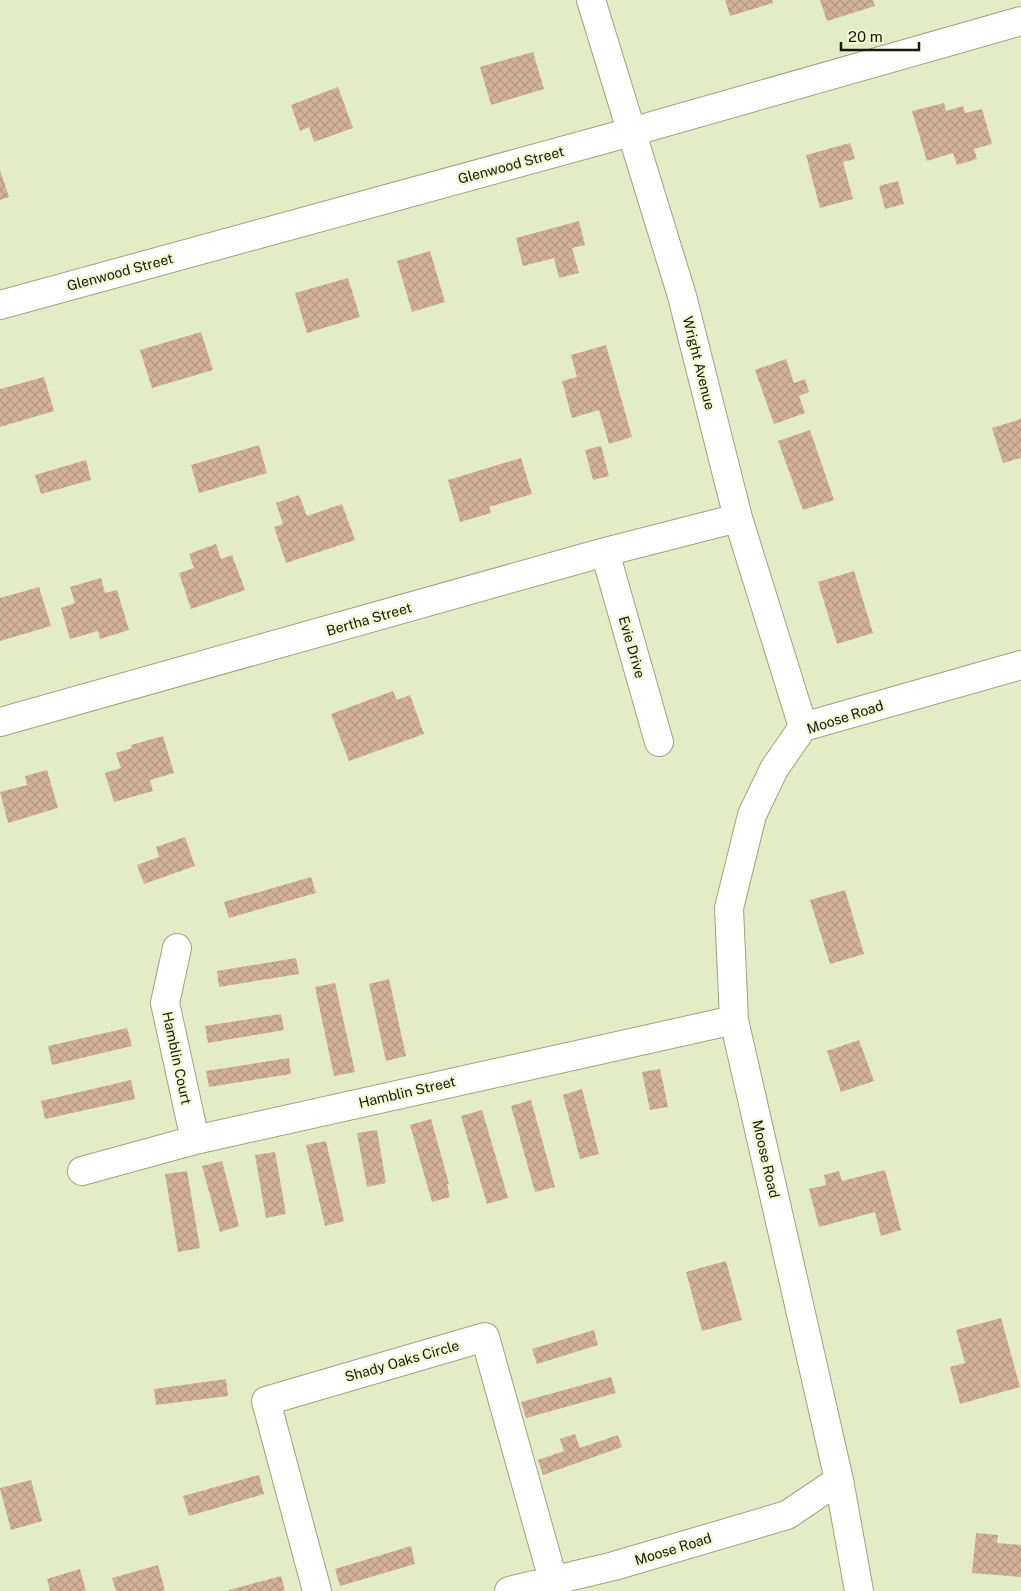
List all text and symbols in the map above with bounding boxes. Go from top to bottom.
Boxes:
scale bar [841,20,918,52]
text: 20 m [848,28,883,45]
street label: Glenwood Street [456,143,566,187]
street label: Glenwood Street [65,250,175,294]
street label: Wright Avenue [680,315,718,411]
street label: Bertha Street [324,599,414,639]
street label: Evie Drive [616,614,648,680]
street label: Moose Road [805,697,885,737]
street label: Hamblin Court [159,1010,195,1106]
street label: Hamblin Street [357,1073,457,1111]
street label: Moose Road [749,1118,783,1200]
street label: Shady Oaks Circle [343,1337,461,1385]
street label: Moose Road [633,1530,713,1568]

